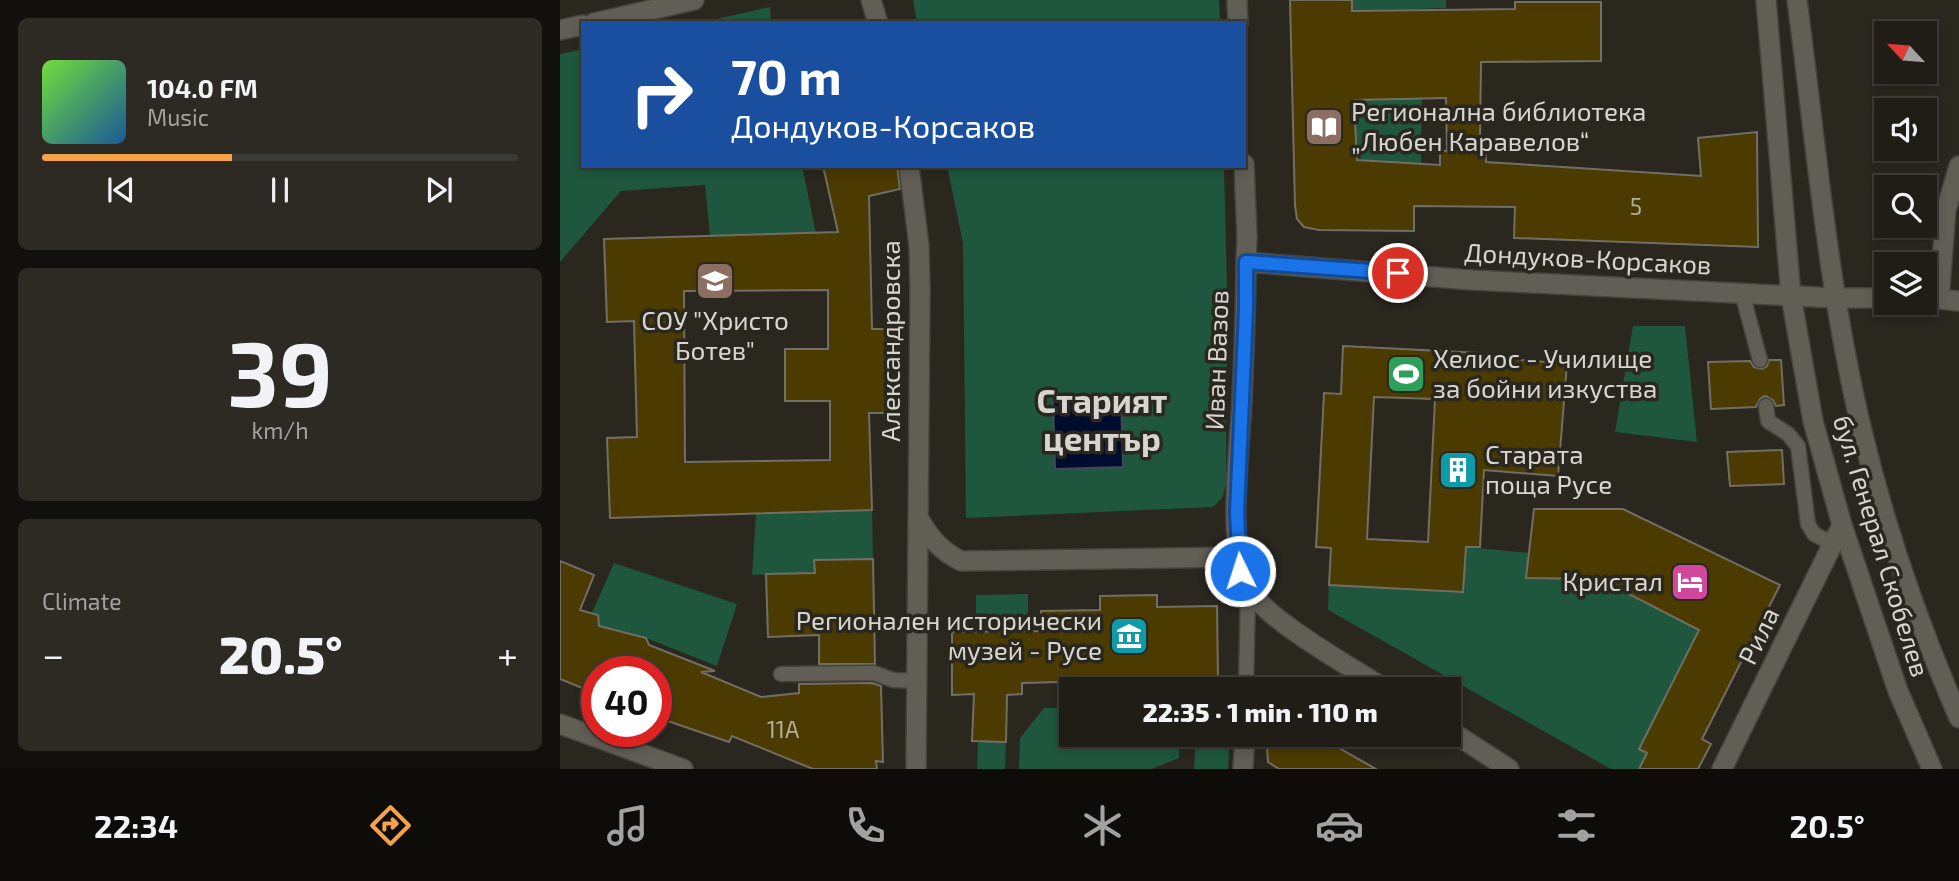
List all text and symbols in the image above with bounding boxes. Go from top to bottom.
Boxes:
north arrow [1874,21,1937,84]
map controls [1874,21,1937,315]
text: 70 m [731,46,842,105]
icon: right [616,49,707,140]
text: 104.0 FM [147,72,258,103]
place label: Регионална библиотека „Любен Каравелов“ [1351,95,1646,156]
button: sound [1874,98,1937,161]
text: Music [147,103,209,131]
text: Дондуков-Корсаков [731,106,1035,144]
library icon: Регионална библиотека „Любен Каравелов“ [1303,106,1345,148]
icon: previous [102,171,140,209]
icon: pause [261,171,299,209]
icon: next [420,171,458,209]
button: search [1874,175,1937,238]
house number: 5 [1630,192,1642,220]
street label: Дондуков-Корсаков [1464,236,1712,280]
street label: Александровска [874,240,905,442]
pin [1368,243,1428,303]
button: layers [1874,252,1937,315]
icon: arrive [1379,254,1417,292]
school or university icon: СОУ "Христо Ботев" [694,260,736,302]
street label: Иван Вазов [1198,289,1233,431]
place label: СОУ "Христо Ботев" [641,304,789,365]
text: 39 [227,316,333,425]
place label: Хелиос - Училище за бойни изкуства [1433,342,1657,404]
sports icon: Хелиос - Училище за бойни изкуства [1385,353,1427,395]
district label: Старият център [1037,380,1167,458]
street label: бул. Генерал Скобелев [1827,411,1937,680]
text: km/h [251,416,309,444]
place label: Старата поща Русе [1485,438,1612,500]
building icon: Старата поща Русе [1437,449,1479,491]
position arrow [1203,534,1277,608]
hotel icon: Кристал [1669,561,1711,603]
place label: Кристал [1562,565,1663,596]
text: Climate [42,587,122,615]
street label: Рила [1731,602,1785,669]
place label: Регионален исторически музей - Русе [796,604,1102,666]
museum icon: Регионален исторически музей - Русе [1108,615,1150,657]
text: 20.5° [219,622,343,684]
text: − [42,631,64,677]
text: + [497,631,518,677]
speed limit sign: 40 [581,656,672,747]
text: 22:35 · 1 min · 110 m [1142,696,1378,727]
house number: 11A [767,715,800,743]
icon: directions [366,801,415,850]
icon: music [603,801,652,850]
icon: phone [841,801,890,850]
icon: climate [1078,801,1127,850]
icon: car [1315,801,1364,850]
icon: filters [1552,801,1601,850]
text: 22:34 [94,806,178,844]
text: 20.5° [1790,806,1865,844]

